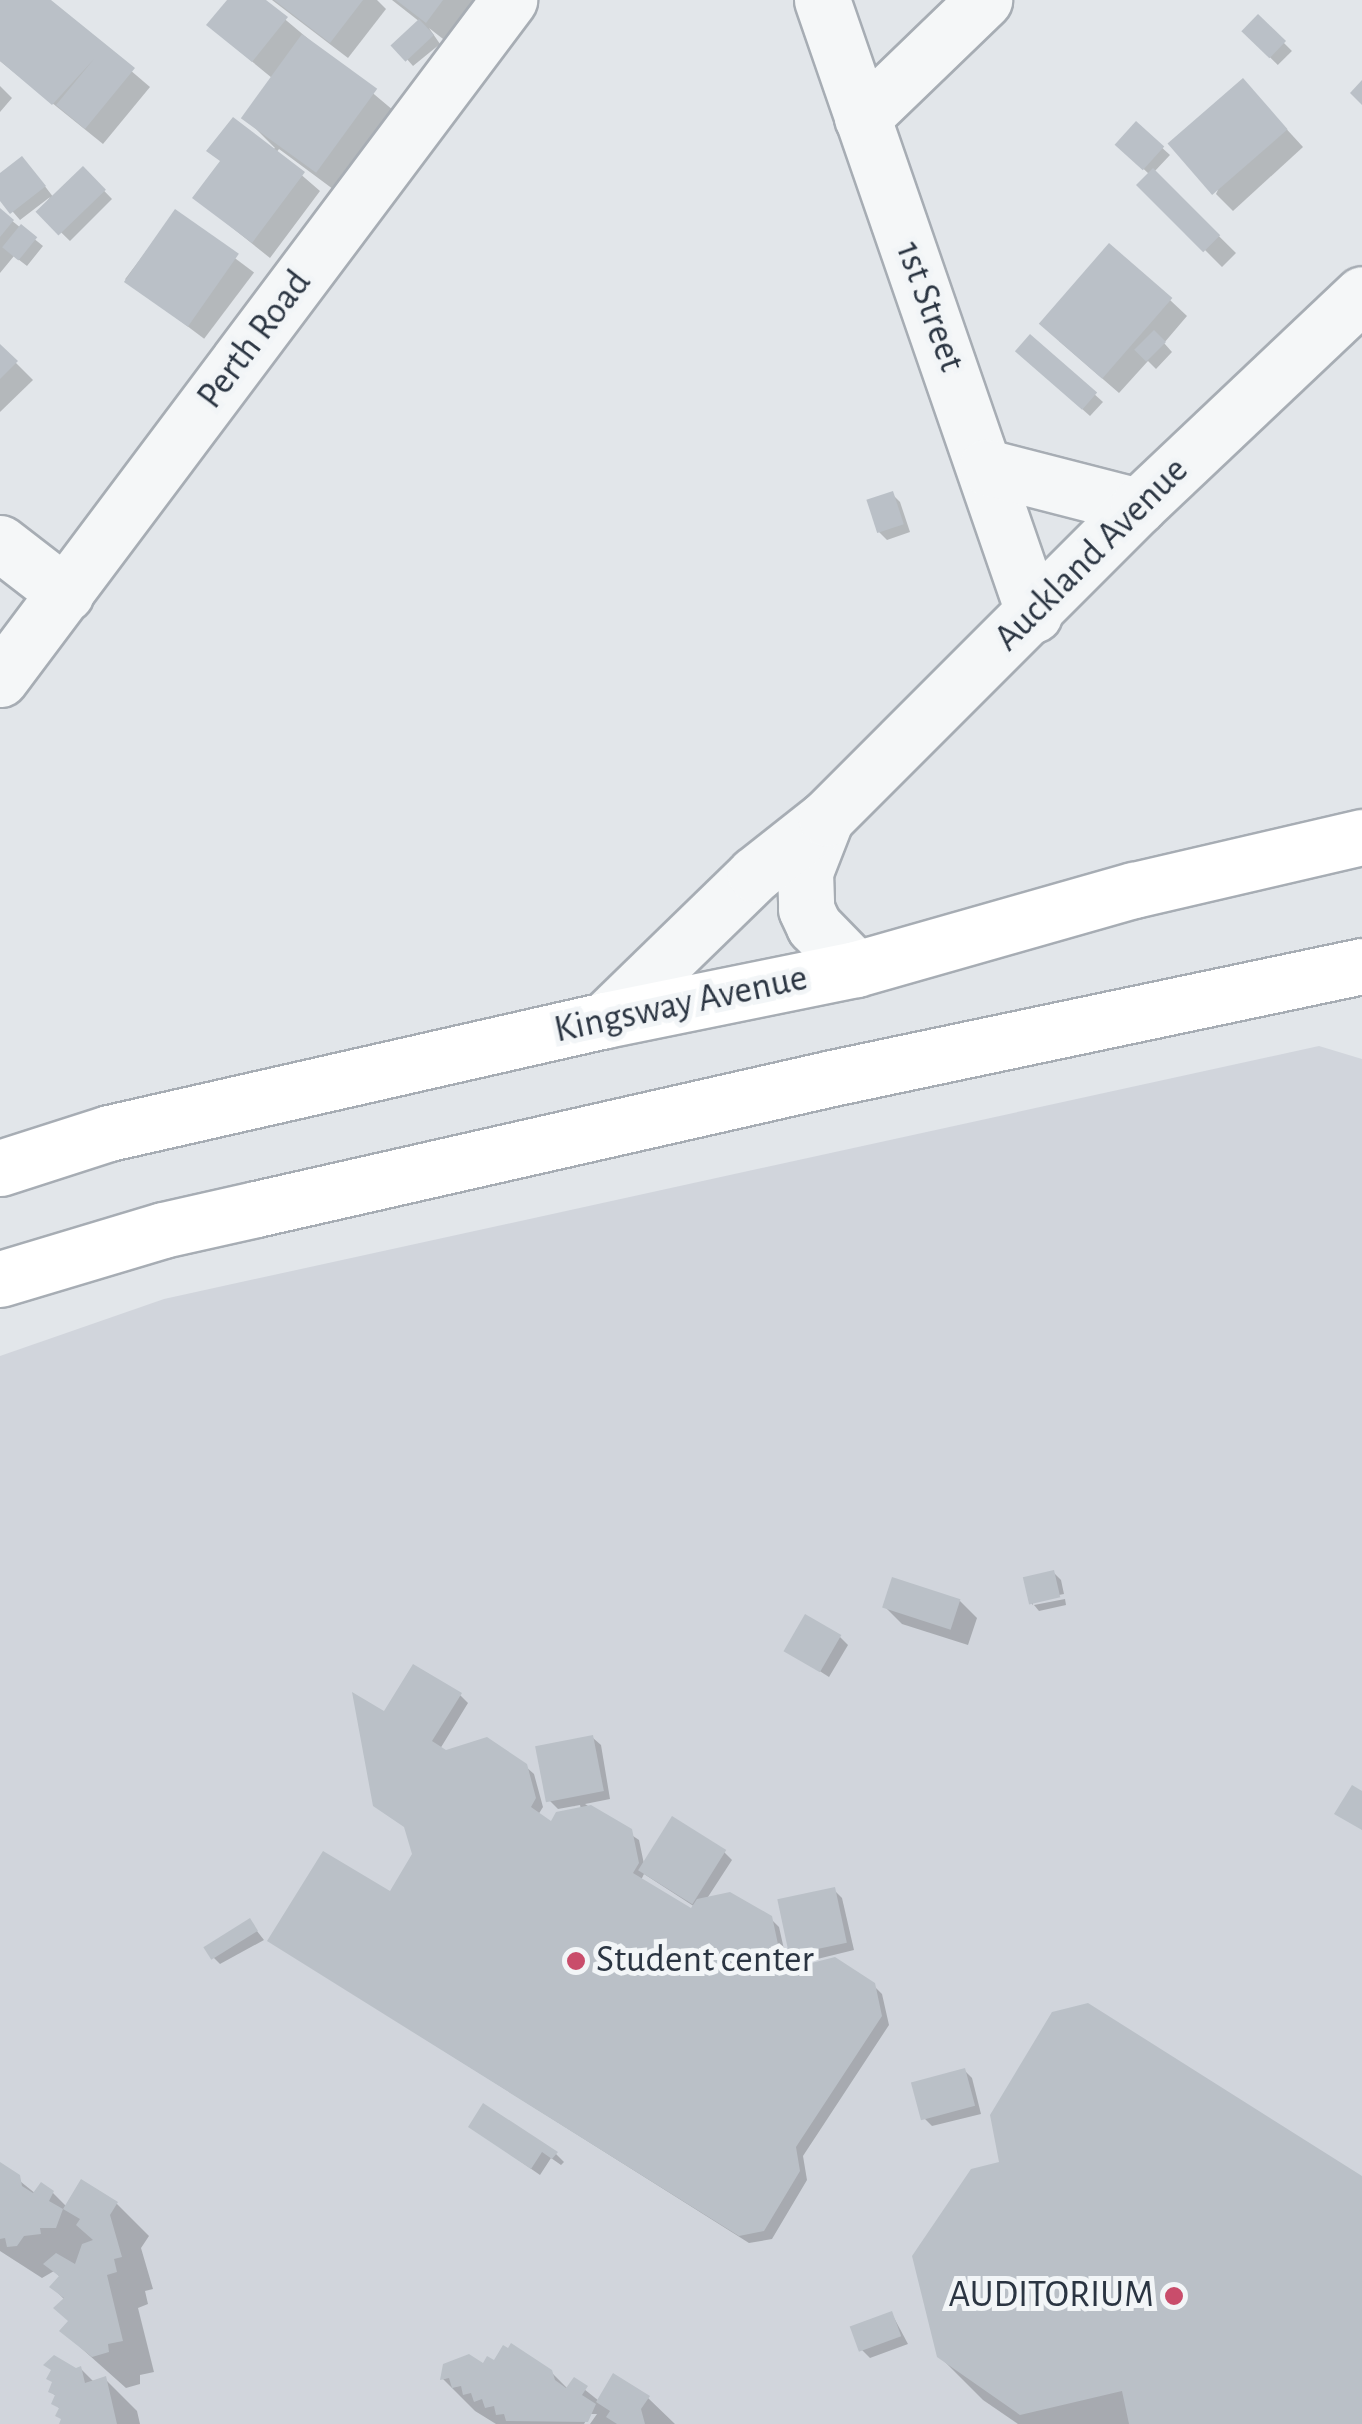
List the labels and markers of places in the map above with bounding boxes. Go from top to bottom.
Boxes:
place label: Student center [596,1938,814,1984]
marker: Student center [565,1950,587,1972]
place label: AUDITORIUM [948,2273,1154,2319]
marker: AUDITORIUM [1163,2285,1185,2307]

